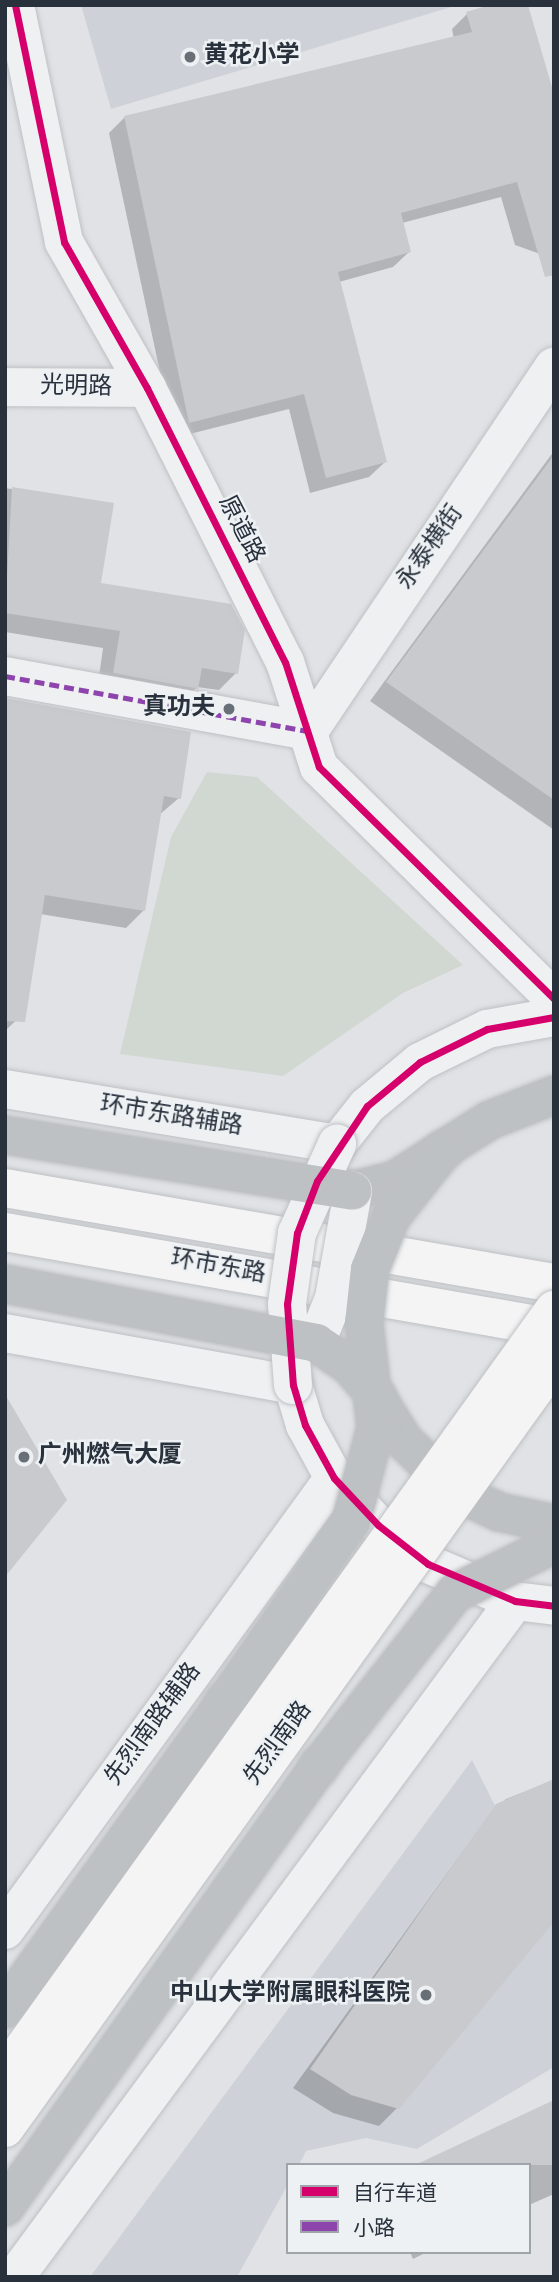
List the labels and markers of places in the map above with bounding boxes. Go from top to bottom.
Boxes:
place label: 黄花小学 [204,43,300,71]
marker: 黄花小学 [182,49,198,65]
place label: 真功夫 [143,695,215,723]
marker: 真功夫 [221,701,237,717]
place label: 广州燃气大厦 [38,1443,182,1471]
marker: 广州燃气大厦 [16,1449,32,1465]
place label: 中山大学附属眼科医院 [170,1981,410,2009]
marker: 中山大学附属眼科医院 [416,1985,436,2005]

